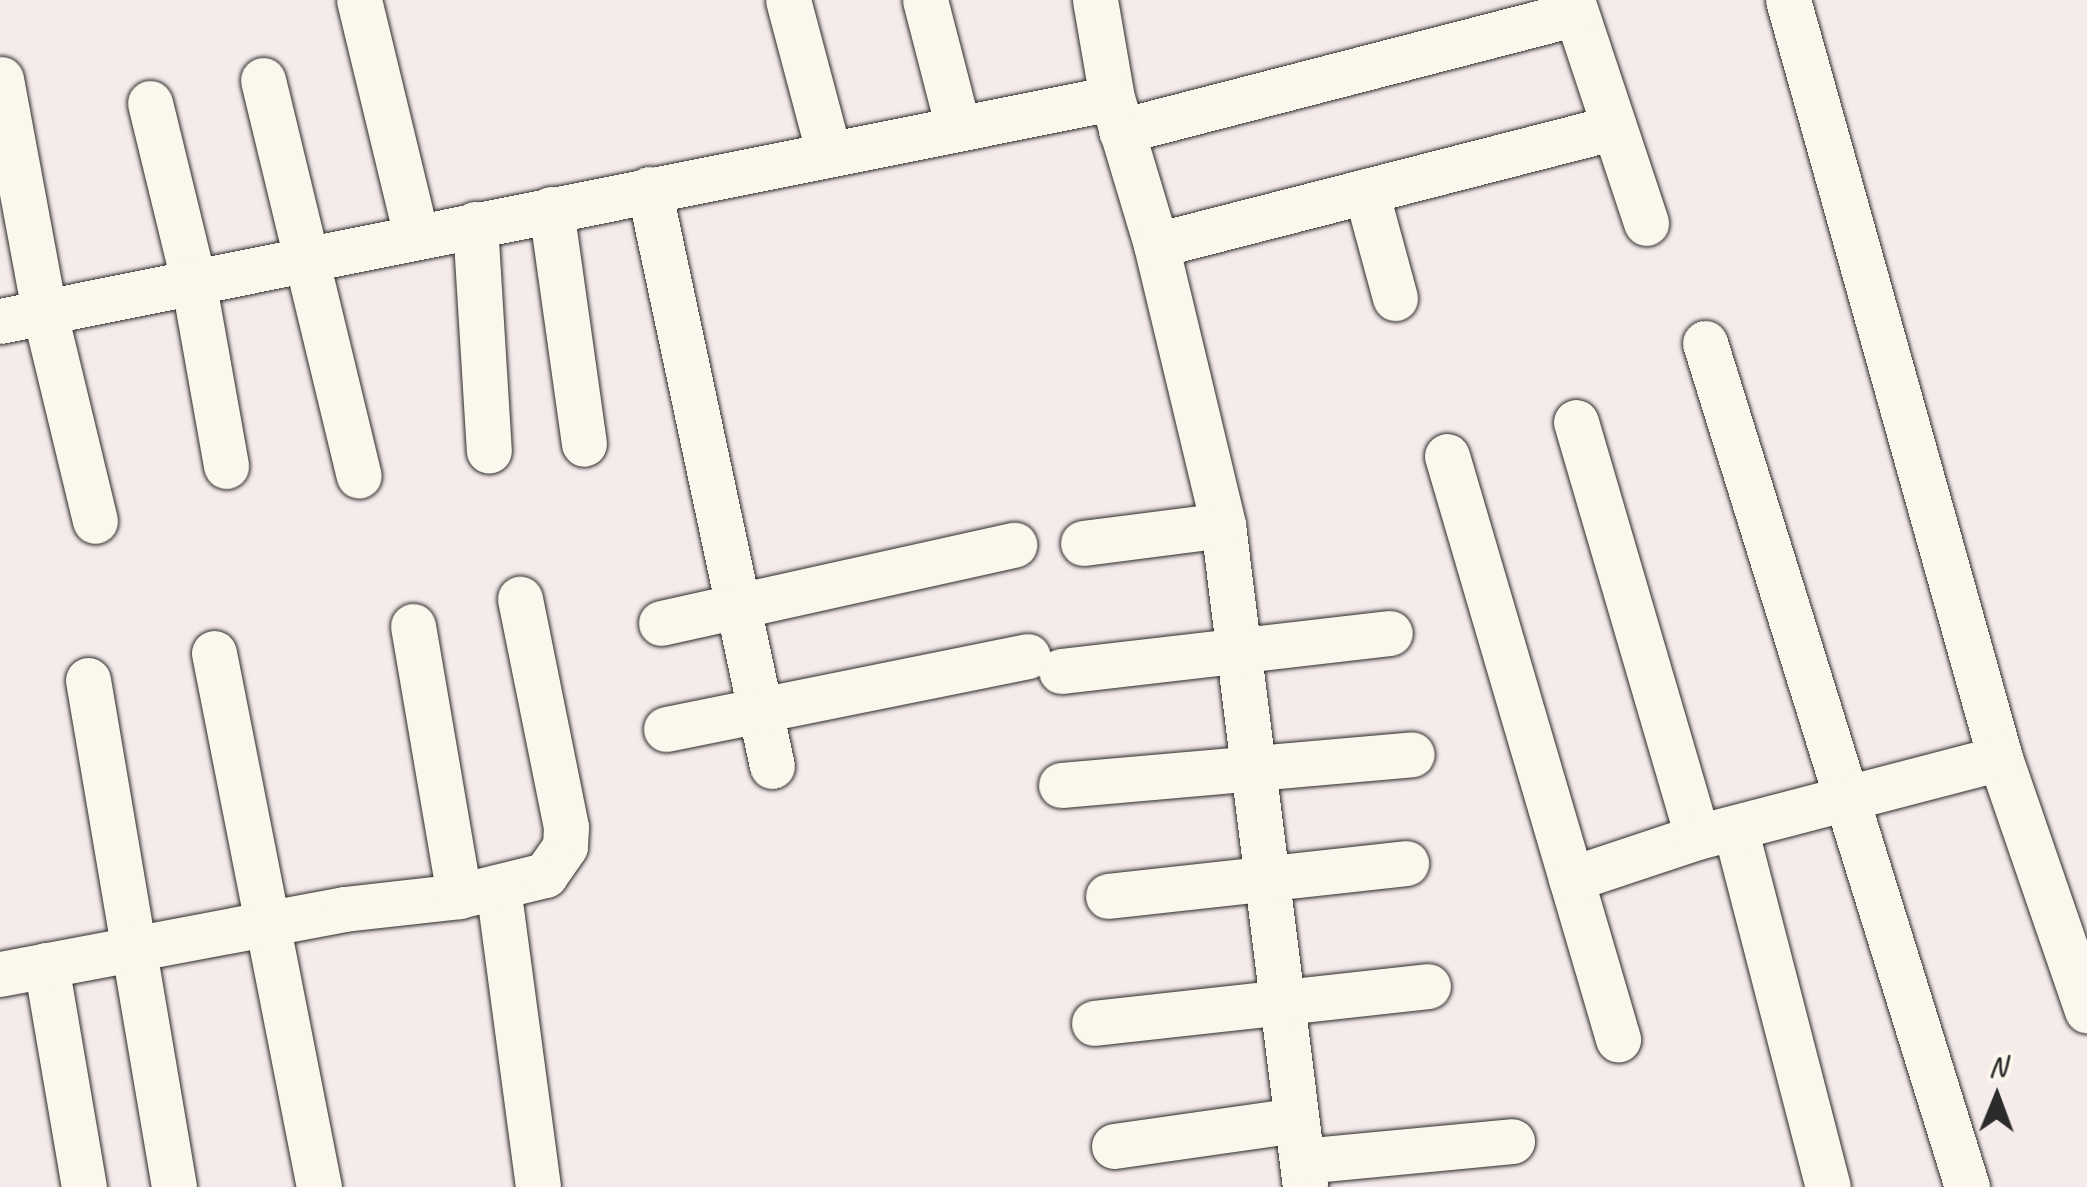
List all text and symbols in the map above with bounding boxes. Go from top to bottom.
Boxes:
north arrow [1947,1047,2047,1147]
text: N [1989,1049,2007,1084]

